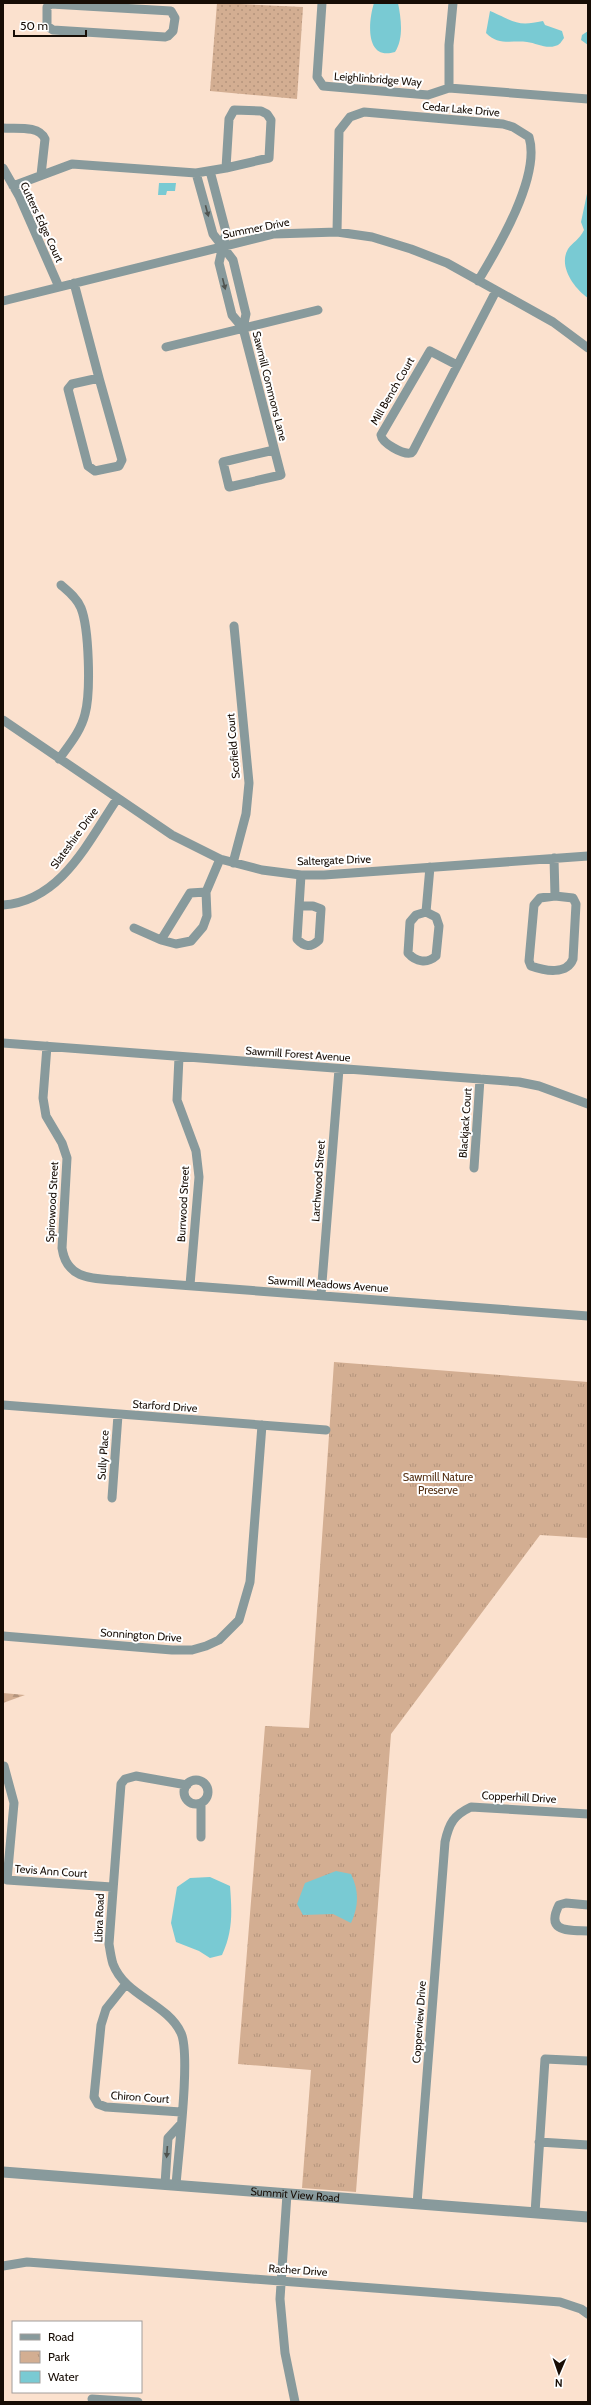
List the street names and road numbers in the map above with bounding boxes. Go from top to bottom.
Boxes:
street label: Leighlinbridge Way [334,69,423,89]
street label: Cedar Lake Drive [422,99,501,119]
street label: Cutters Edge Court [17,180,67,265]
street label: Summer Drive [221,215,291,241]
street label: Sawmill Commons Lane [250,330,291,443]
street label: Mill Bench Court [367,354,417,428]
street label: Scofield Court [223,712,243,779]
street label: Slateshire Drive [47,804,101,871]
street label: Saltergate Drive [297,852,372,868]
street label: Sawmill Forest Avenue [245,1043,351,1065]
street label: Blackjack Court [456,1087,474,1158]
street label: Larchwood Street [308,1139,328,1222]
street label: Spirowood Street [43,1161,61,1243]
street label: Burrwood Street [174,1165,192,1242]
street label: Sawmill Meadows Avenue [267,1273,389,1295]
street label: Starford Drive [132,1397,198,1415]
street label: Sully Place [94,1429,112,1480]
street label: Sonnington Drive [100,1625,183,1645]
street label: Copperhill Drive [481,1788,557,1806]
street label: Tevis Ann Court [14,1861,88,1881]
street label: Libra Road [91,1893,107,1943]
street label: Copperview Drive [409,1980,429,2064]
street label: Chiron Court [110,2088,170,2106]
street label: Summit View Road [250,2184,340,2205]
street label: Racher Drive [268,2261,328,2279]

